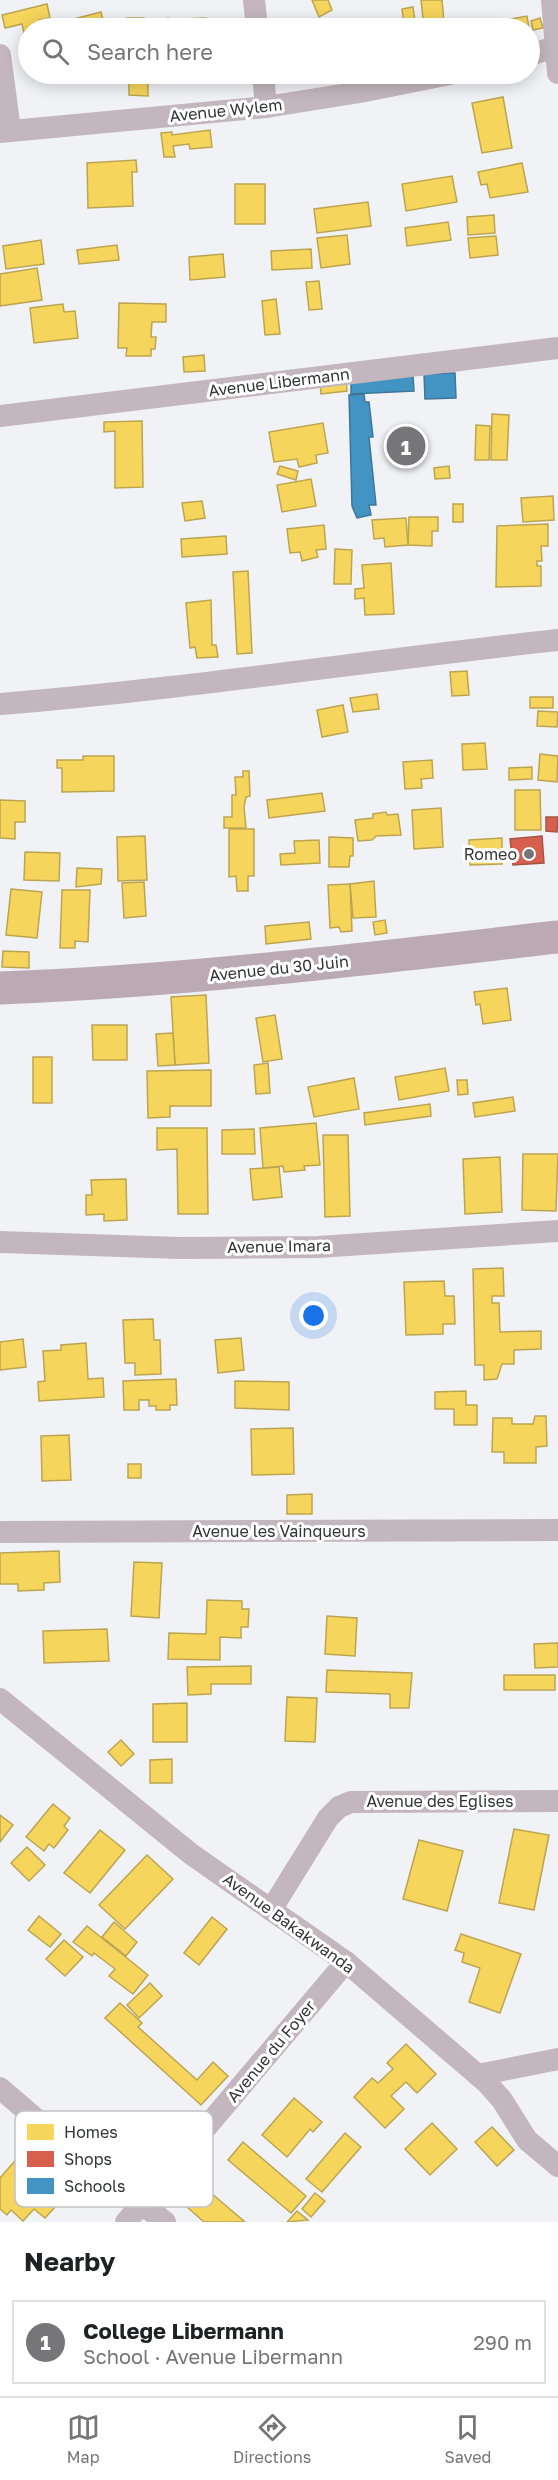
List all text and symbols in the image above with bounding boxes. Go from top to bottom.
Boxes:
search box [18,18,540,84]
icon: search [39,35,72,68]
text: Search here [87,38,213,65]
street label: Avenue Wylem [169,94,283,126]
street label: Avenue Libermann [207,363,351,401]
pin: 1 [386,424,426,468]
place label: Romeo [464,844,517,864]
marker: Romeo [522,847,536,861]
street label: Avenue du 30 Juin [208,951,350,985]
street label: Avenue Imara [227,1235,331,1257]
your location [299,1301,328,1330]
street label: Avenue les Vainqueurs [192,1521,366,1541]
street label: Avenue des Eglises [366,1791,514,1811]
street label: Avenue Bakakwanda [219,1869,359,1977]
street label: Avenue du Foyer [223,1996,319,2106]
legend [15,2111,213,2207]
text: Homes [64,2122,118,2142]
text: Shops [64,2149,112,2169]
text: Schools [64,2176,126,2196]
text: Nearby [24,2246,115,2277]
text: College Libermann [83,2317,284,2344]
text: 1 [40,2330,51,2354]
text: 290 m [473,2330,532,2354]
text: School · Avenue Libermann [83,2344,343,2368]
tab: Map [67,2411,100,2467]
tab: Directions [233,2411,311,2467]
tab: Saved [445,2411,491,2467]

